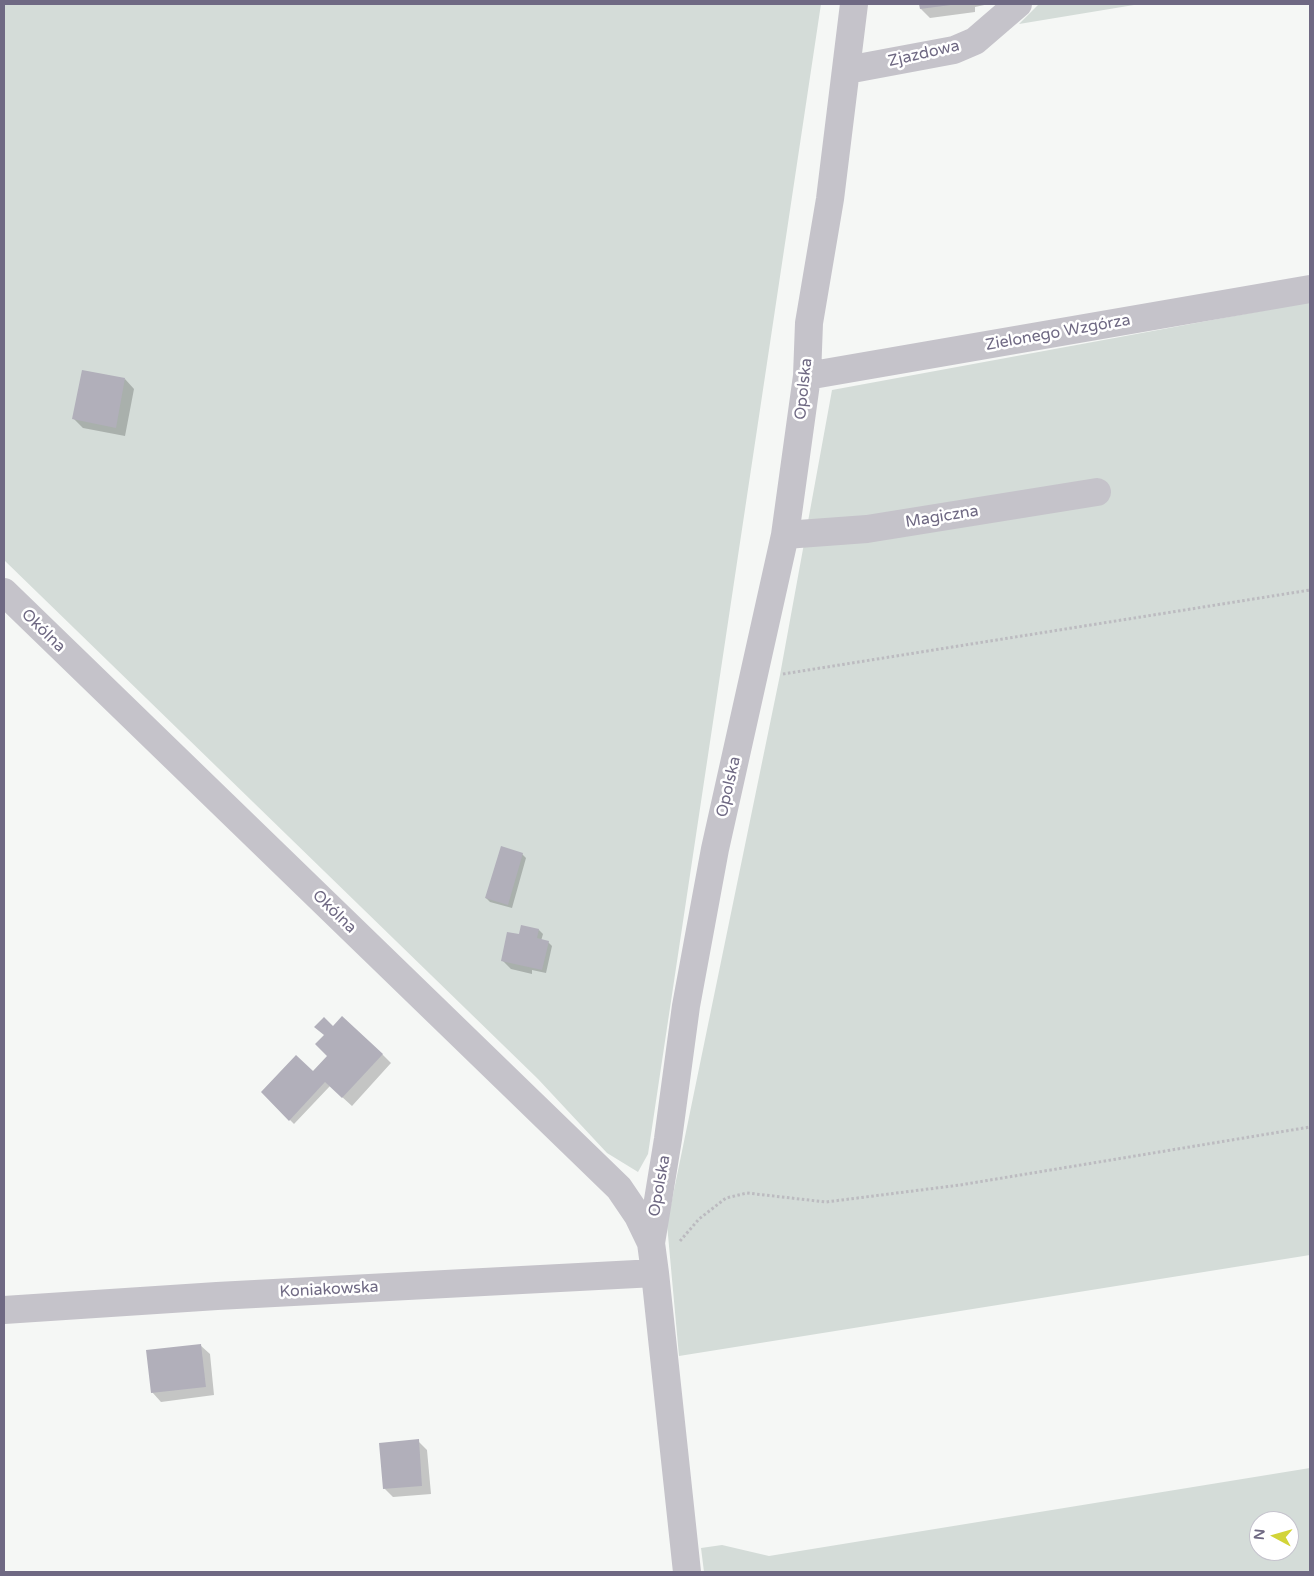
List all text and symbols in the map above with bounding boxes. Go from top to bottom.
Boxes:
street label: Zjazdowa [887,36,961,72]
street label: Zielonego Wzgórza [984,311,1132,355]
street label: Opolska [791,357,817,421]
street label: Magiczna [904,502,980,532]
street label: Okólna [17,605,69,657]
street label: Opolska [713,755,745,819]
street label: Okólna [308,886,360,938]
street label: Opolska [645,1154,675,1218]
street label: Koniakowska [279,1278,379,1302]
north arrow [1249,1511,1299,1561]
text: N [1251,1528,1269,1541]

